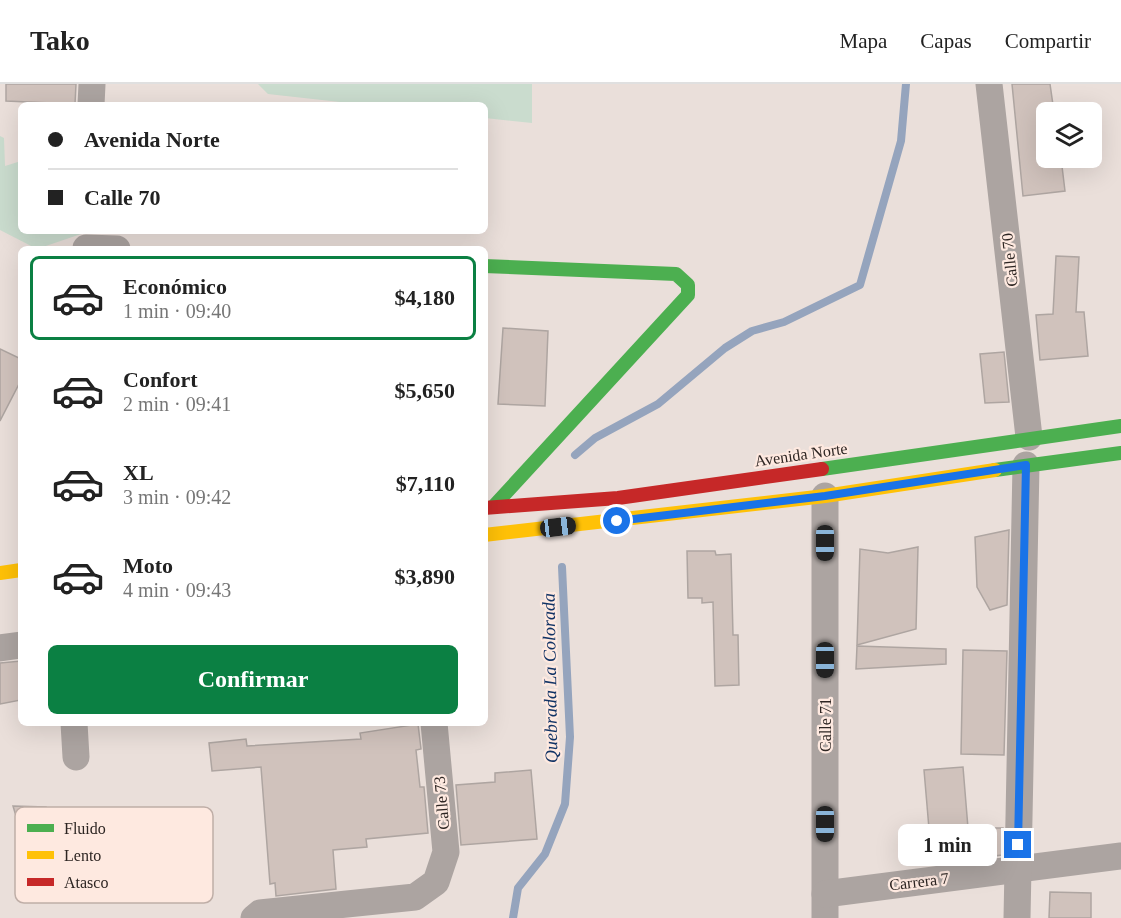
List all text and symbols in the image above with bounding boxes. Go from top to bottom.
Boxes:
text: Tako [30,25,90,56]
text: Mapa [840,29,887,53]
text: Capas [920,29,972,53]
text: Compartir [1005,29,1091,53]
map controls [1036,102,1102,168]
button: layers [1036,102,1102,168]
text: Avenida Norte [84,127,220,152]
text: Calle 70 [84,185,160,210]
street label: Calle 70 [998,232,1021,288]
icon: car [51,271,105,325]
text: Económico [123,274,227,299]
text: $4,180 [395,285,455,310]
text: 1 min · 09:40 [123,300,231,322]
icon: car [51,364,105,418]
text: Confort [123,367,198,392]
text: $5,650 [395,378,455,403]
text: 2 min · 09:41 [123,393,231,415]
street label: Avenida Norte [754,440,849,469]
icon: car [51,457,105,511]
text: XL [123,460,154,485]
text: $7,110 [396,471,455,496]
text: 3 min · 09:42 [123,486,231,508]
route start [603,507,630,534]
car [539,516,577,538]
car [816,525,834,561]
icon: car [51,550,105,604]
text: Moto [123,553,173,578]
text: $3,890 [395,564,455,589]
text: 4 min · 09:43 [123,579,231,601]
water label: Quebrada La Colorada [539,593,561,763]
car [816,642,834,678]
button: Confirmar [48,645,458,714]
street label: Calle 71 [817,698,834,752]
street label: Calle 73 [431,775,452,830]
car [816,806,834,842]
legend [15,807,213,903]
text: Fluido [64,820,106,837]
callout: 1 min [898,824,997,866]
route end [1004,831,1031,858]
text: 1 min [923,834,972,856]
text: Lento [64,847,101,864]
street label: Carrera 7 [888,869,950,894]
text: Atasco [64,874,108,891]

